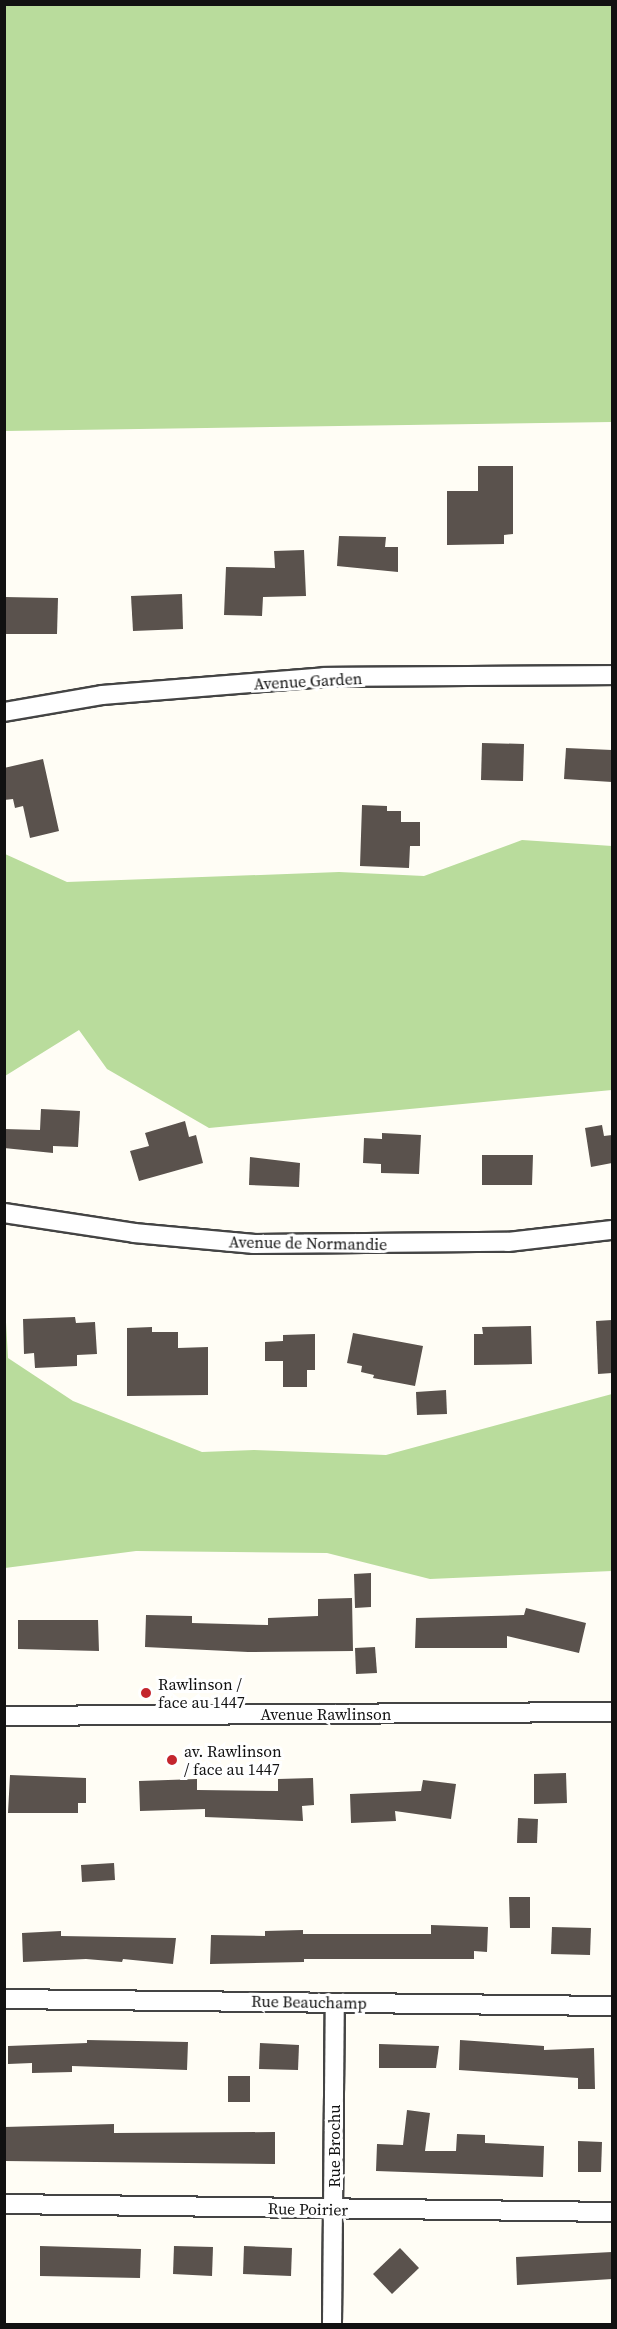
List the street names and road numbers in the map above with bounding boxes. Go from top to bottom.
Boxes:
street label: Avenue Garden [253,669,363,693]
street label: Avenue de Normandie [229,1232,387,1254]
street label: Avenue Rawlinson [260,1704,392,1724]
street label: Rue Beauchamp [251,1991,367,2013]
street label: Rue Brochu [324,2104,344,2188]
street label: Rue Poirier [268,2199,348,2219]

